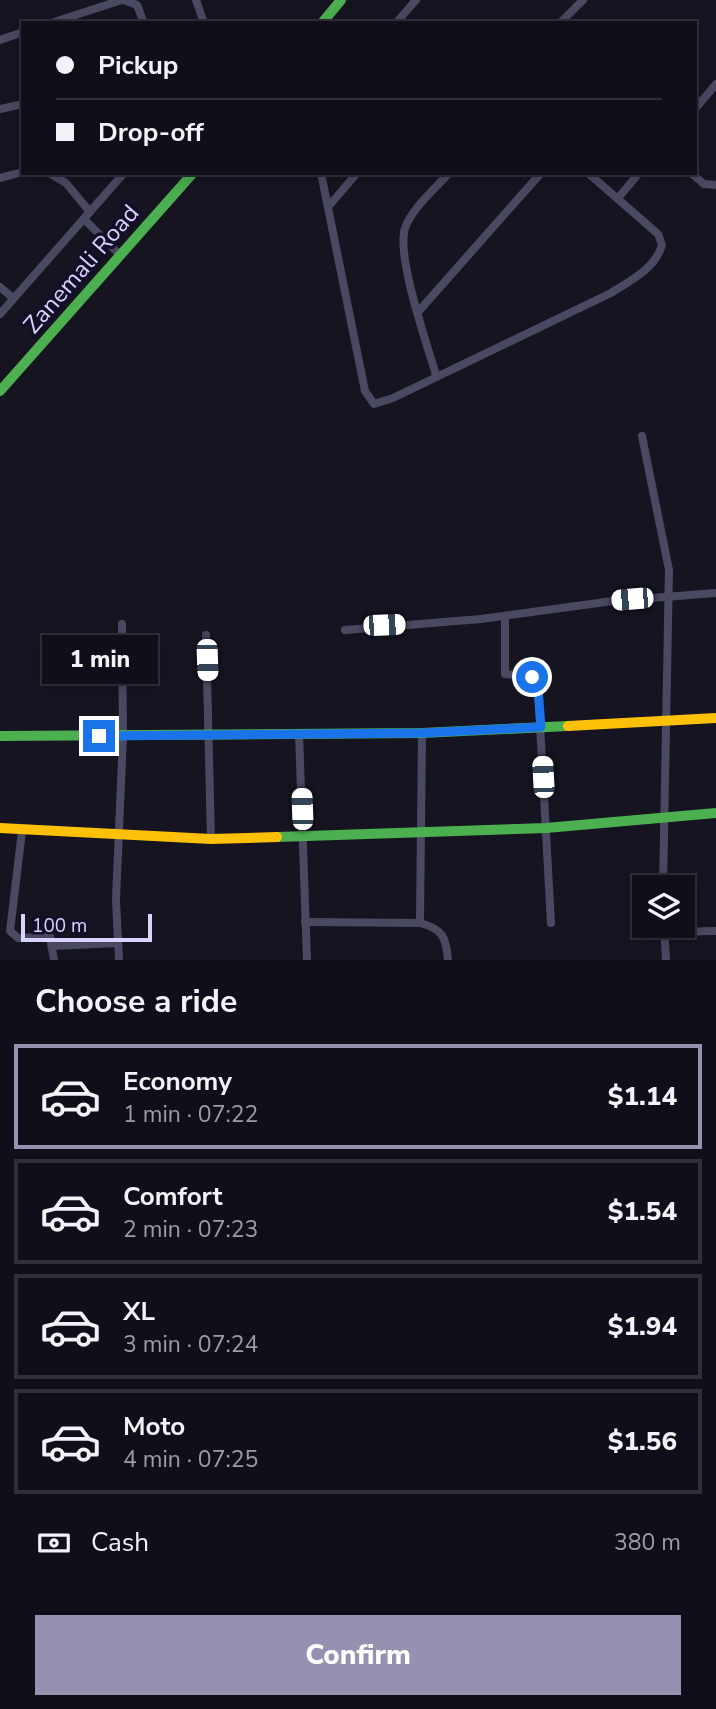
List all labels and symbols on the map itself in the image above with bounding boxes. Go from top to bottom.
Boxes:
street label: Zanemali Road [16,198,146,340]
car [611,587,654,611]
car [363,614,406,636]
callout: 1 min [41,634,157,684]
car [196,639,219,681]
route start [516,661,548,693]
route end [83,720,115,752]
car [532,755,555,799]
car [291,788,314,830]
scale bar [21,911,152,943]

